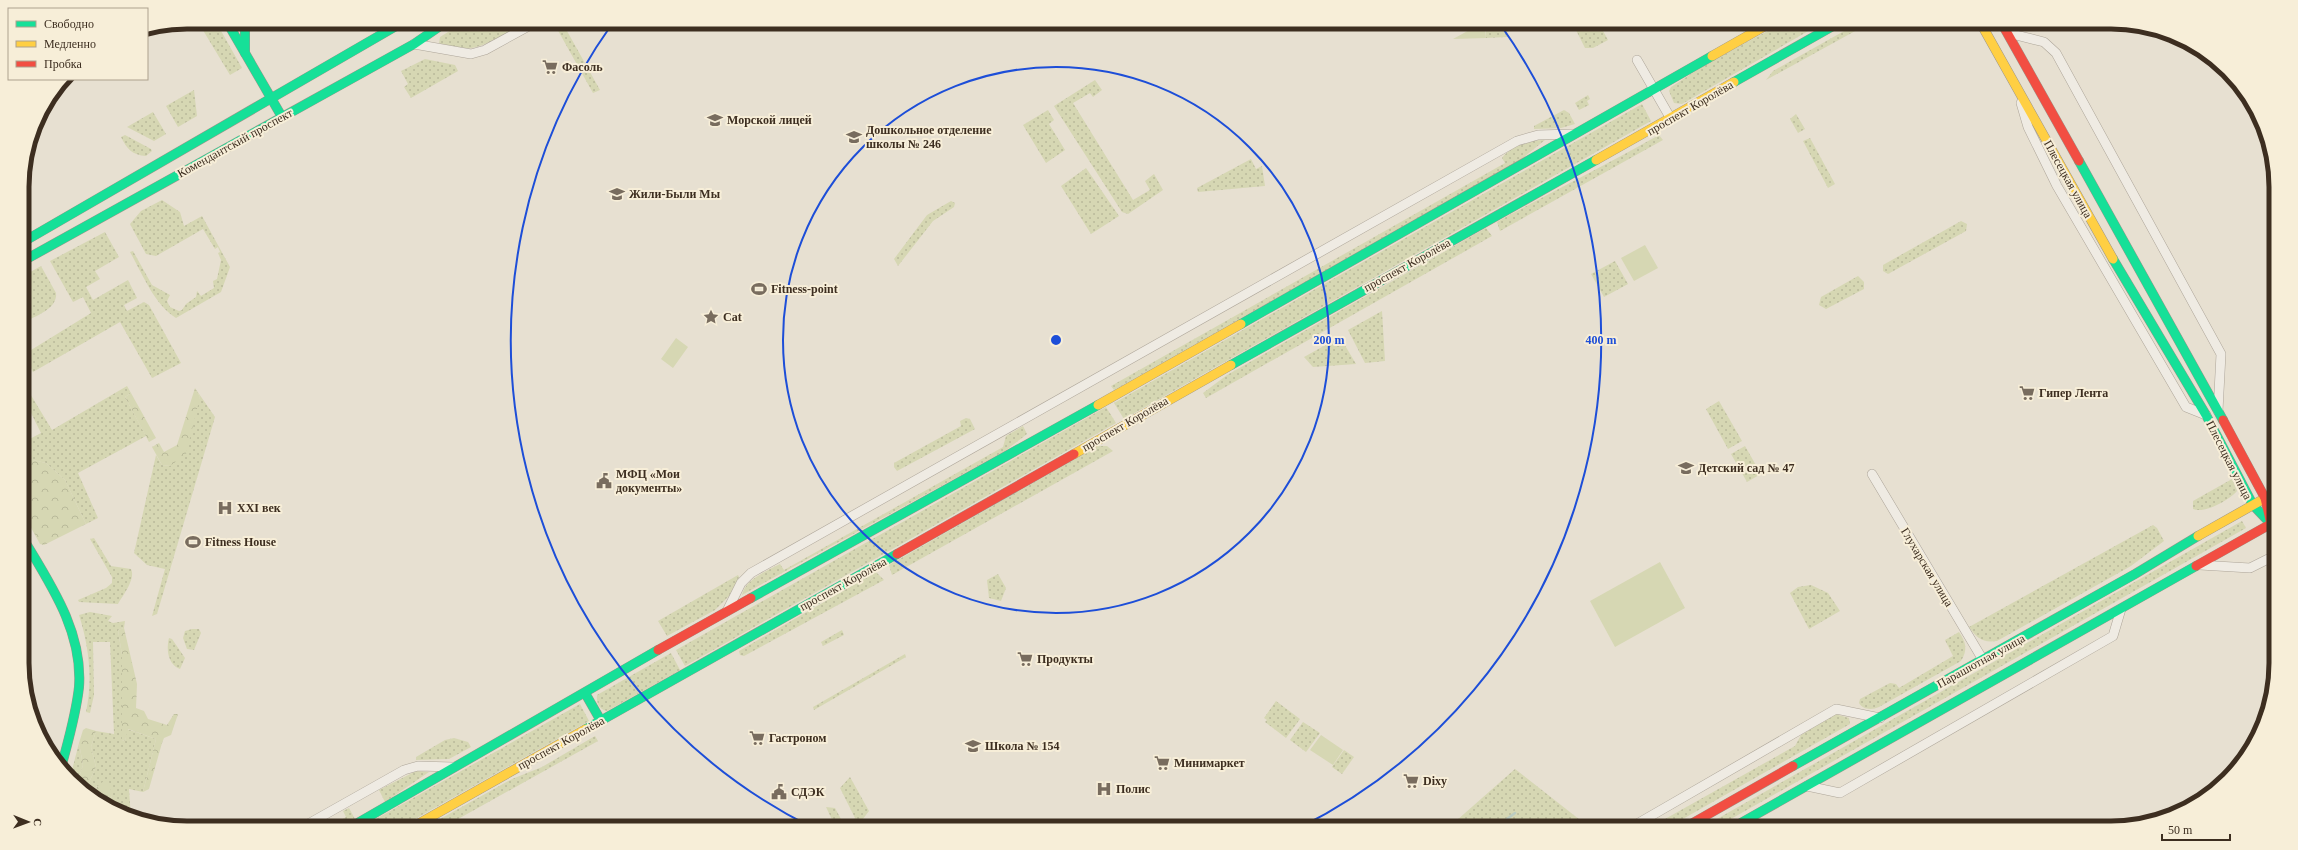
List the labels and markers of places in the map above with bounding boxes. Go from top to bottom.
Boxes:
supermarket icon: Фасоль [541,58,559,76]
place label: Фасоль [562,60,603,74]
school or university icon: Морской лицей [706,111,724,129]
place label: Морской лицей [727,113,812,127]
place label: Дошкольное отделение школы № 246 [866,123,992,151]
school or university icon: Дошкольное отделение школы № 246 [845,128,863,146]
school or university icon: Жили-Были Мы [608,185,626,203]
place label: Жили-Были Мы [629,187,721,201]
sports icon: Fitness-point [750,280,768,298]
place label: Fitness-point [771,282,838,296]
place icon: Cat [702,308,720,326]
place label: Cat [723,310,742,324]
centre of rings [1049,333,1063,347]
supermarket icon: Гипер Лента [2018,384,2036,402]
place label: Гипер Лента [2039,386,2108,400]
school or university icon: Детский сад № 47 [1677,459,1695,477]
place label: Детский сад № 47 [1698,461,1794,475]
place label: МФЦ «Мои документы» [616,467,682,495]
public building icon: МФЦ «Мои документы» [595,472,613,490]
hospital icon: XXI век [216,499,234,517]
place label: XXI век [237,501,281,515]
sports icon: Fitness House [184,533,202,551]
place label: Fitness House [205,535,277,549]
supermarket icon: Продукты [1016,650,1034,668]
place label: Продукты [1037,652,1094,666]
supermarket icon: Гастроном [748,729,766,747]
place label: Гастроном [769,731,826,745]
school or university icon: Школа № 154 [964,737,982,755]
place label: Школа № 154 [985,739,1060,753]
supermarket icon: Минимаркет [1153,754,1171,772]
place label: Минимаркет [1174,756,1245,770]
supermarket icon: Dixy [1402,772,1420,790]
place label: Dixy [1423,774,1447,788]
hospital icon: Полис [1095,780,1113,798]
place label: Полис [1116,782,1151,796]
public building icon: СДЭК [770,783,788,801]
place label: СДЭК [791,785,825,799]

